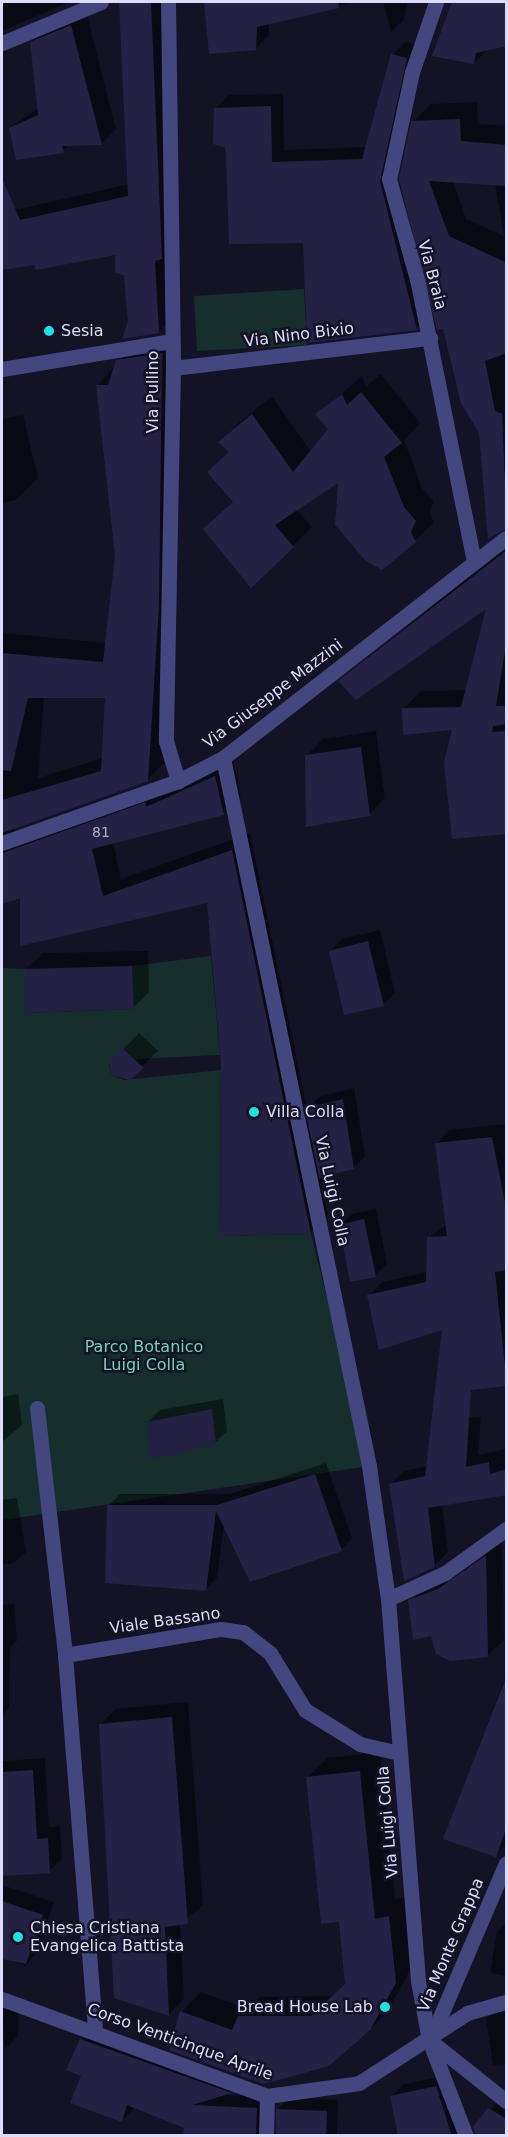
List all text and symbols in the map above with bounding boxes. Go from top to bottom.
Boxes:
street label: Via Braia [413,238,451,312]
street label: Via Nino Bixio [243,319,355,351]
place label: Sesia [61,321,104,341]
marker: Sesia [42,324,56,338]
street label: Via Pullino [143,351,163,433]
street label: Via Giuseppe Mazzini [199,635,347,753]
house number: 81 [92,824,110,840]
place label: Villa Colla [266,1102,344,1122]
marker: Villa Colla [247,1105,261,1119]
street label: Via Luigi Colla [311,1134,353,1248]
park label: Parco Botanico Luigi Colla [85,1337,203,1375]
street label: Viale Bassano [109,1604,221,1638]
street label: Via Luigi Colla [374,1765,402,1879]
street label: Via Monte Grappa [414,1875,488,2015]
place label: Chiesa Cristiana Evangelica Battista [30,1918,184,1956]
marker: Chiesa Cristiana Evangelica Battista [11,1930,25,1944]
place label: Bread House Lab [237,1997,373,2017]
street label: Corso Venticinque Aprile [85,1999,275,2085]
marker: Bread House Lab [378,2000,392,2014]

